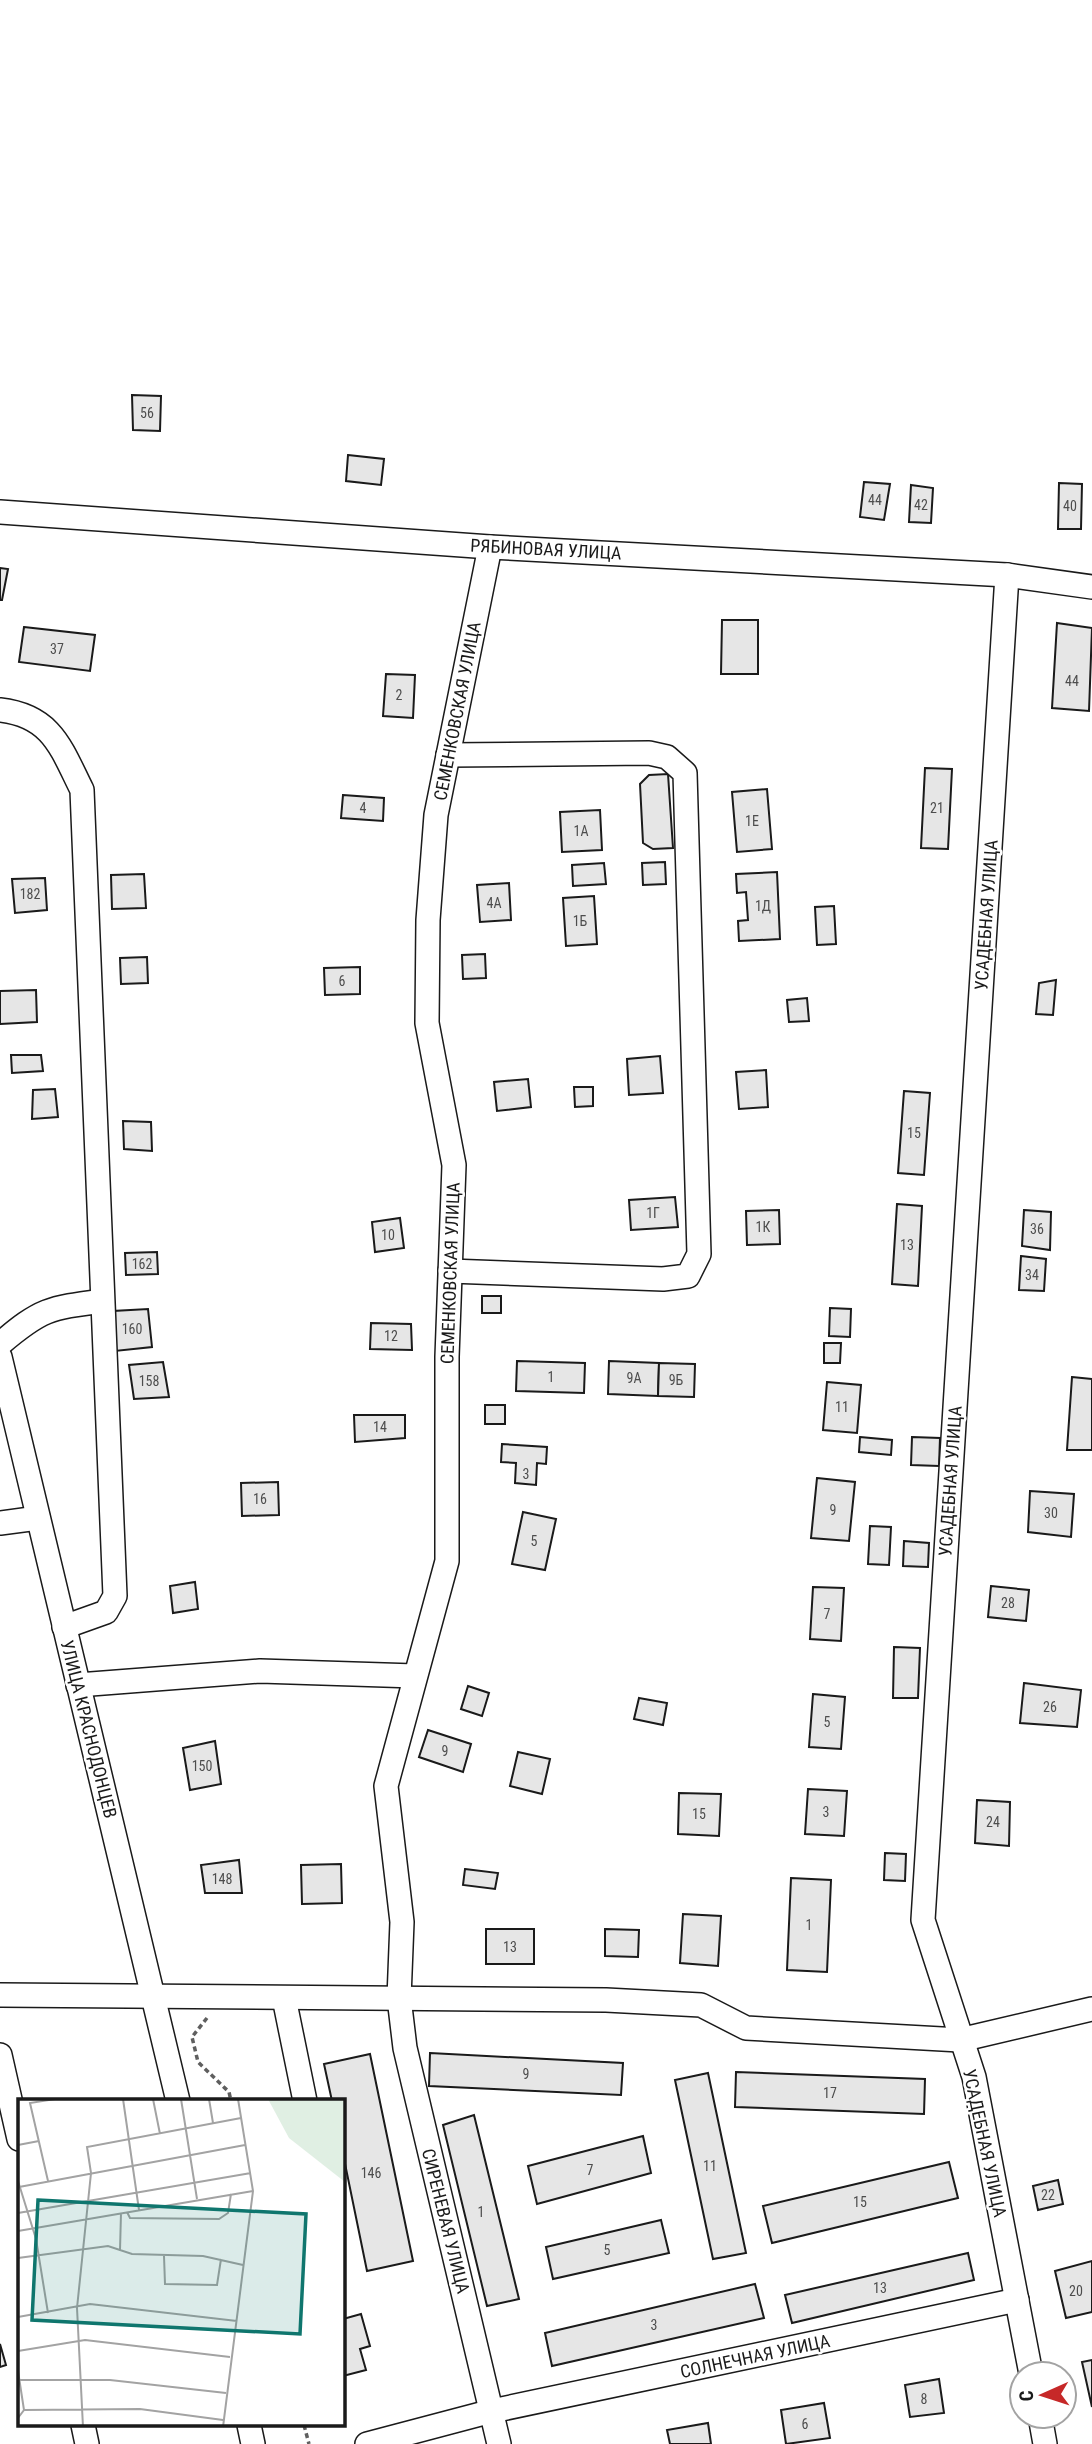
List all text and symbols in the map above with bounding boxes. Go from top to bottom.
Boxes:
house number: 56 [140,405,154,421]
house number: 44 [868,492,882,508]
house number: 42 [914,497,928,513]
house number: 40 [1063,498,1077,514]
street label: РЯБИНОВАЯ УЛИЦА [470,535,623,563]
street label: СЕМЕНКОВСКАЯ УЛИЦА [429,619,485,802]
house number: 37 [50,641,64,657]
house number: 44 [1065,673,1079,689]
house number: 2 [396,687,403,703]
house number: 4 [360,800,367,816]
house number: 21 [930,800,944,816]
house number: 1Е [745,813,759,829]
house number: 1А [574,823,588,839]
street label: УСАДЕБНАЯ УЛИЦА [970,838,1002,991]
house number: 182 [20,886,40,902]
house number: 4А [487,895,501,911]
house number: 1Д [755,898,771,914]
house number: 1Б [573,913,588,929]
house number: 6 [339,973,346,989]
house number: 15 [907,1125,921,1141]
street label: СЕМЕНКОВСКАЯ УЛИЦА [436,1181,464,1364]
house number: 1Г [646,1205,660,1221]
house number: 1К [756,1219,771,1235]
house number: 36 [1030,1221,1044,1237]
house number: 10 [381,1227,395,1243]
house number: 13 [900,1237,914,1253]
house number: 162 [132,1256,152,1272]
house number: 34 [1025,1267,1039,1283]
house number: 160 [122,1321,142,1337]
house number: 12 [384,1328,398,1344]
house number: 1 [548,1369,554,1385]
house number: 9А [627,1370,641,1386]
house number: 9Б [669,1372,684,1388]
house number: 158 [139,1373,159,1389]
house number: 11 [835,1399,849,1415]
street label: УСАДЕБНАЯ УЛИЦА [934,1404,966,1557]
house number: 14 [373,1419,387,1435]
house number: 3 [523,1466,529,1482]
house number: 16 [253,1491,267,1507]
house number: 9 [830,1502,836,1518]
house number: 30 [1044,1505,1058,1521]
house number: 5 [531,1533,538,1549]
house number: 28 [1001,1595,1015,1611]
house number: 7 [824,1606,831,1622]
street label: УЛИЦА КРАСНОДОНЦЕВ [57,1638,121,1820]
house number: 26 [1043,1699,1057,1715]
house number: 5 [824,1714,831,1730]
house number: 9 [442,1743,448,1759]
house number: 150 [192,1758,212,1774]
house number: 3 [823,1804,829,1820]
house number: 15 [692,1806,706,1822]
house number: 24 [986,1814,1000,1830]
house number: 148 [212,1871,232,1887]
house number: 1 [806,1917,812,1933]
house number: 13 [503,1939,517,1955]
house number: 9 [523,2066,529,2082]
street label: УСАДЕБНАЯ УЛИЦА [959,2067,1011,2220]
house number: 17 [823,2085,837,2101]
inset map [18,2099,345,2426]
street label: СИРЕНЕВАЯ УЛИЦА [418,2146,474,2296]
house number: 11 [703,2158,717,2174]
house number: 7 [587,2162,594,2178]
house number: 146 [361,2165,381,2181]
house number: 22 [1041,2187,1055,2203]
house number: 15 [853,2194,867,2210]
house number: 1 [478,2204,484,2220]
house number: 5 [604,2242,611,2258]
house number: 13 [873,2280,887,2296]
house number: 20 [1069,2283,1083,2299]
house number: 3 [651,2317,657,2333]
street label: СОЛНЕЧНАЯ УЛИЦА [678,2330,832,2382]
north arrow [1008,2360,1078,2430]
text: С [1015,2390,1038,2402]
house number: 8 [921,2391,928,2407]
house number: 6 [802,2416,809,2432]

